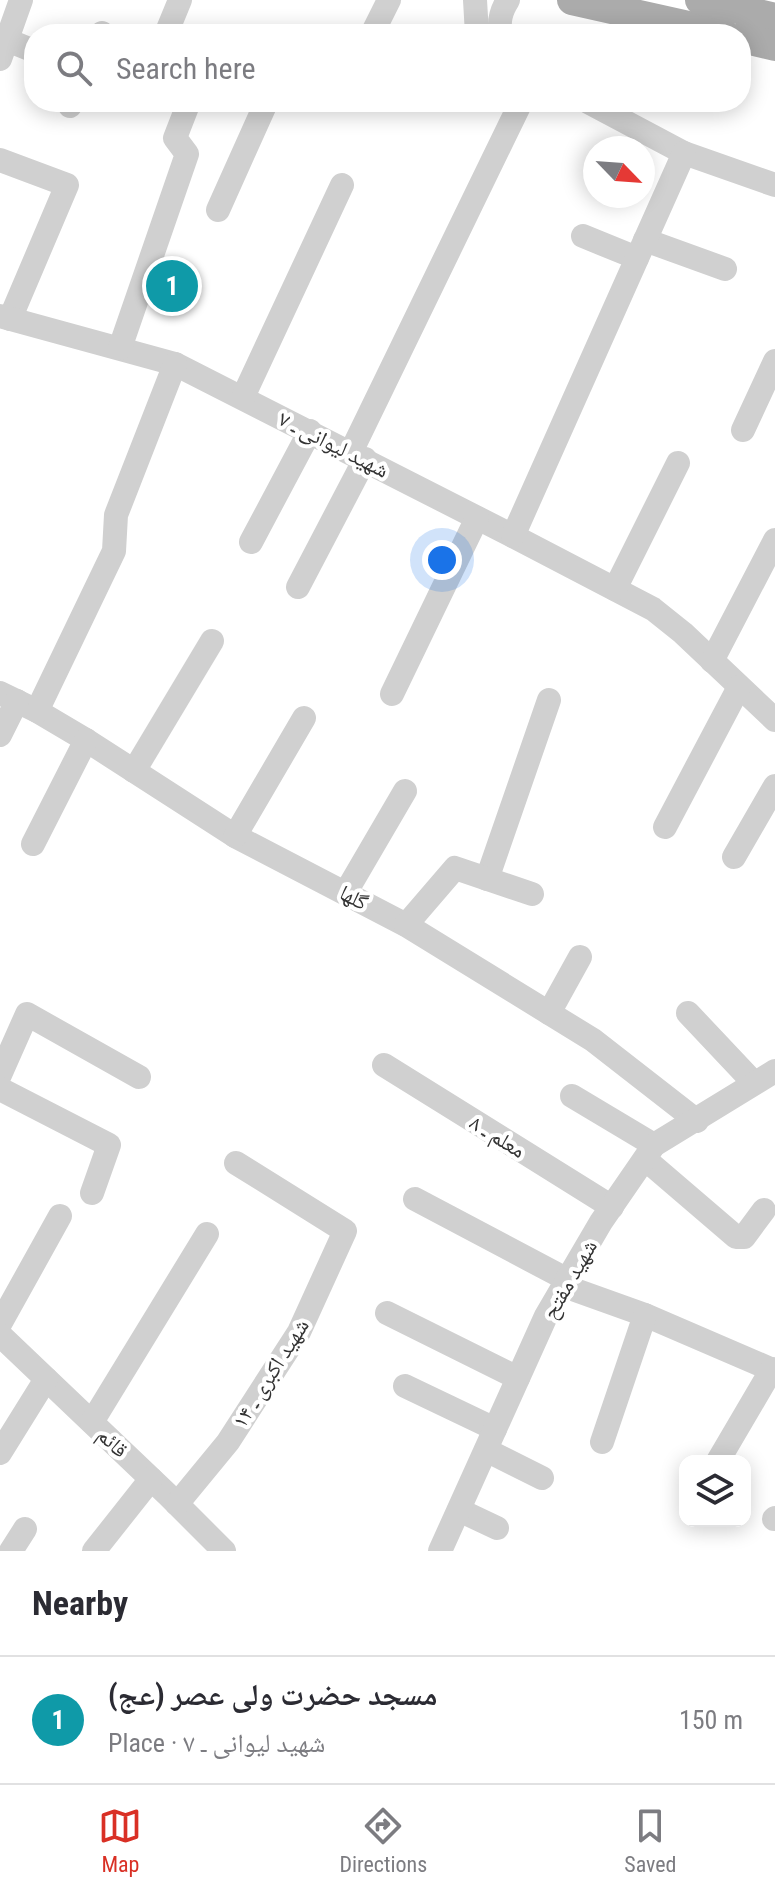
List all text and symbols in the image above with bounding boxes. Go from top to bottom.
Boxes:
search box [24,24,751,112]
icon: search [52,46,96,90]
text: Search here [116,51,256,86]
north arrow [583,136,655,208]
pin: 1 [146,256,198,316]
street label: شهید لیوانی ـ ۷ [274,406,393,484]
your location [422,540,462,580]
street label: گلها [335,880,372,915]
street label: معلم ـ ۸ [464,1110,530,1165]
street label: شهید مفتح [537,1235,603,1324]
street label: شهید اکبری ـ ۱۴ [227,1314,315,1433]
street label: قائم [91,1422,133,1464]
map controls [679,1455,751,1527]
button: layers [679,1455,751,1527]
text: Nearby [32,1583,128,1623]
text: مسجد حضرت ولی عصر (عج) [108,1677,437,1712]
text: 1 [51,1705,65,1735]
text: 150 m [679,1705,743,1735]
text: Place · شهید لیوانی ـ ۷ [108,1728,325,1758]
tab: Map [98,1804,142,1877]
tab: Directions [339,1804,427,1877]
tab: Saved [624,1804,677,1877]

